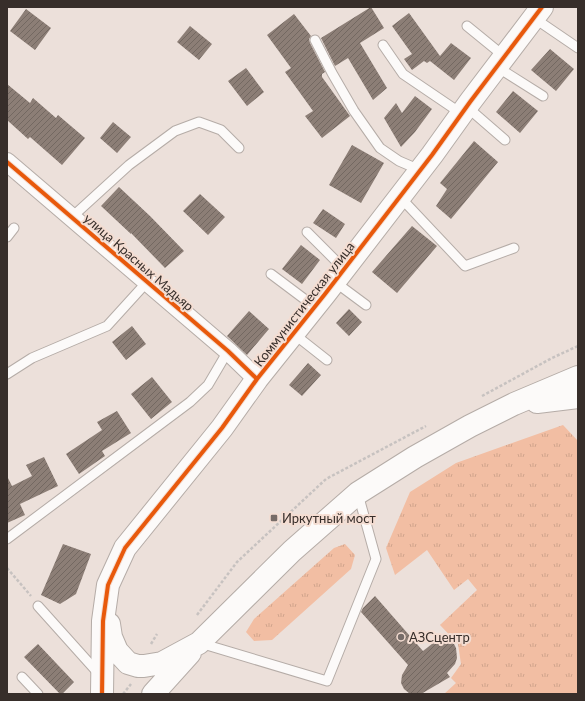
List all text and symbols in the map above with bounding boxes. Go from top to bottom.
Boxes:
street label: улица Красных Мадьяр [81,210,197,314]
street label: Коммунистическая улица [250,238,358,370]
place label: Иркутный мост [282,510,376,526]
marker: Иркутный мост [269,513,279,523]
place label: АЗСцентр [409,629,470,645]
marker: АЗСцентр [396,632,406,642]

